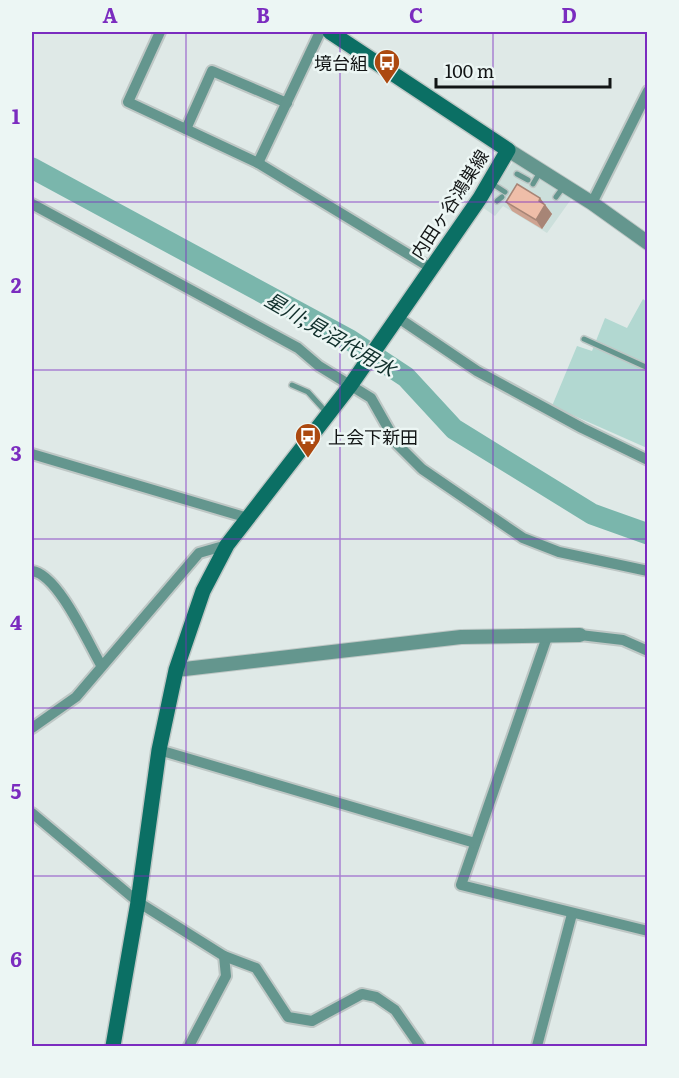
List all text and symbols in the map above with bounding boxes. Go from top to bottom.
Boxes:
text: A [102,0,118,29]
text: B [256,0,270,29]
text: C [409,0,423,29]
text: D [561,0,577,29]
bus stop icon: 境台組 [372,47,402,85]
place label: 境台組 [314,49,368,76]
scale bar [436,51,610,89]
text: 100 m [445,57,494,84]
text: 1 [12,100,20,130]
street label: 内田ヶ谷鴻巣線 [403,144,495,264]
text: 2 [11,269,22,299]
water label: 星川;見沼代用水 [260,283,404,384]
bus stop icon: 上会下新田 [293,421,323,459]
place label: 上会下新田 [328,423,418,450]
text: 3 [10,437,22,467]
text: 4 [10,606,22,636]
text: 5 [11,775,22,805]
text: 6 [10,943,22,973]

